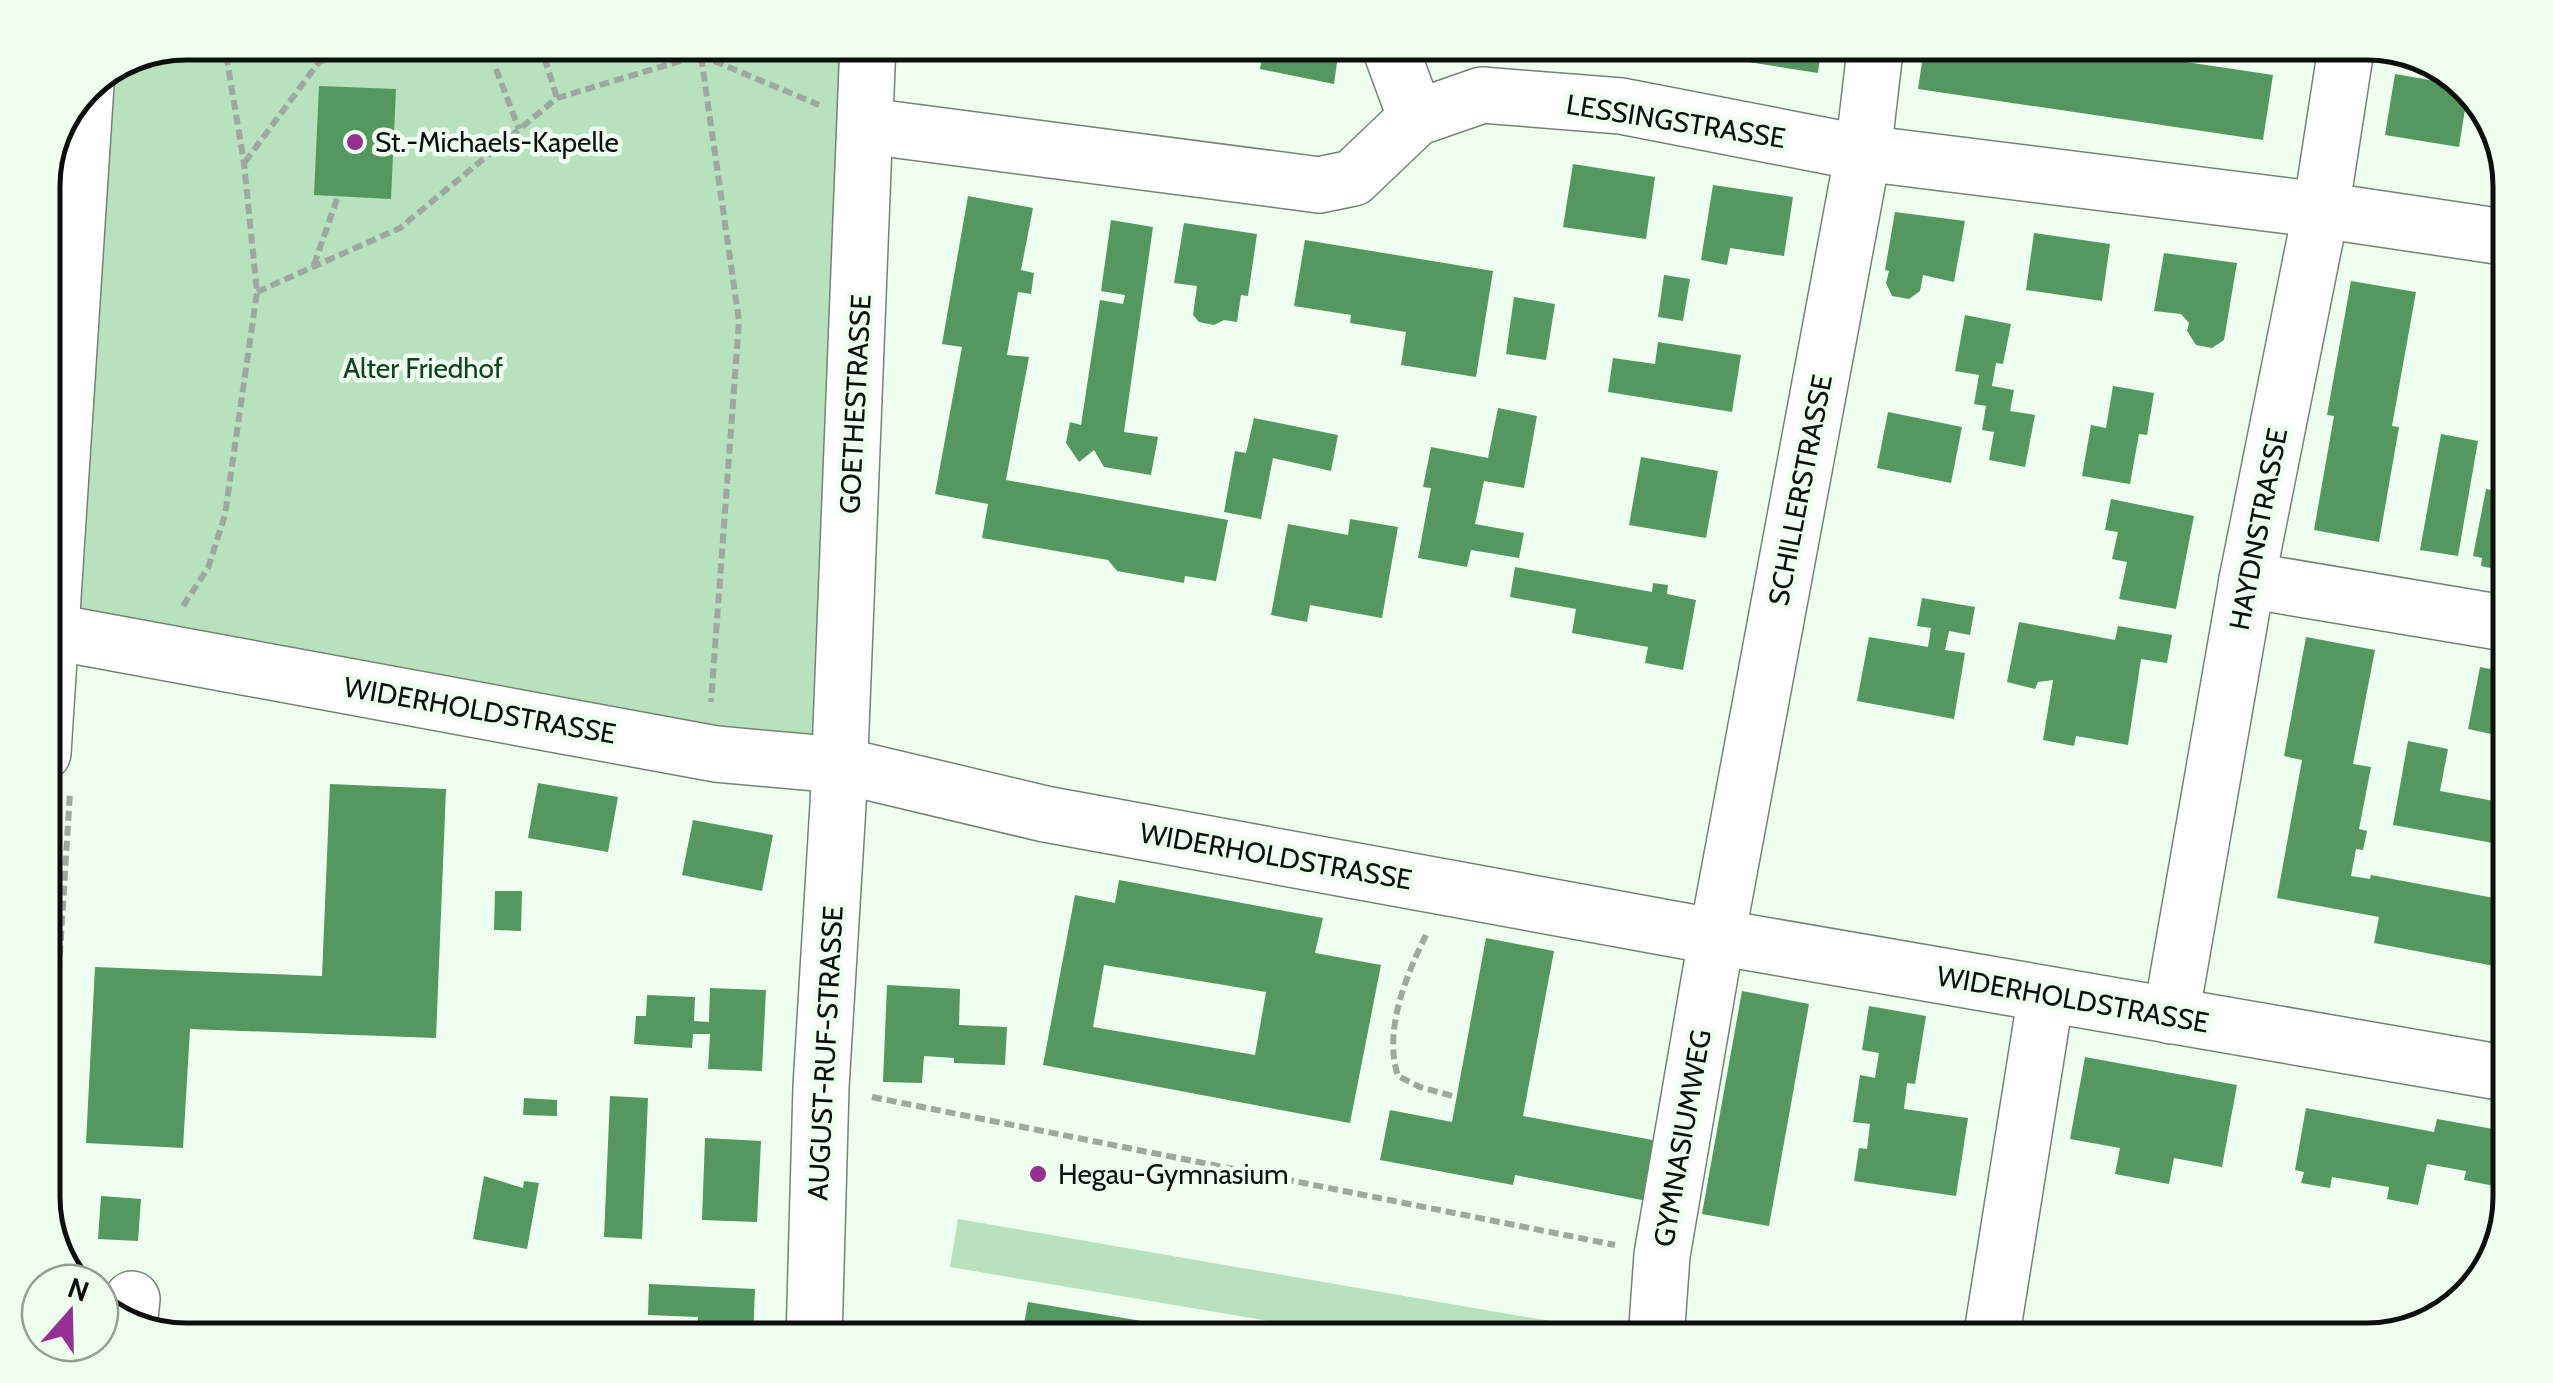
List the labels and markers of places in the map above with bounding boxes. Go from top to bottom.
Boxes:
place label: St.-Michaels-Kapelle [375,125,619,159]
marker: St.-Michaels-Kapelle [344,131,366,153]
place label: Hegau-Gymnasium [1058,1157,1289,1191]
marker: Hegau-Gymnasium [1027,1163,1049,1185]

